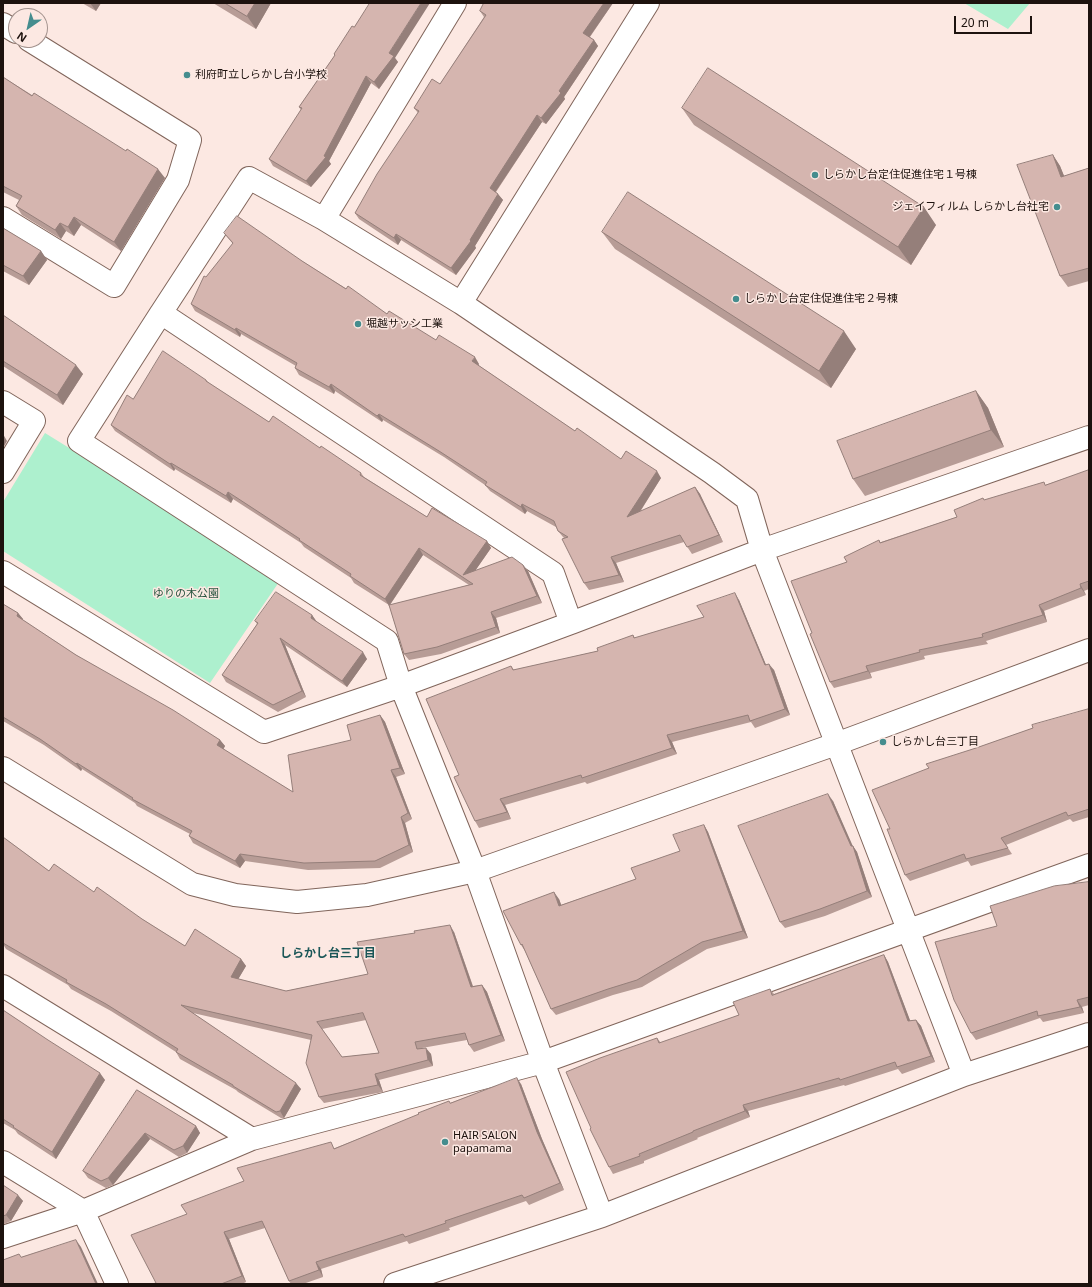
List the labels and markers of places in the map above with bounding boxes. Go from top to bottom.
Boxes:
place label: 利府町立しらかし台小学校 [195,68,327,82]
marker: 利府町立しらかし台小学校 [182,70,192,80]
place label: しらかし台定住促進住宅１号棟 [823,168,977,182]
marker: しらかし台定住促進住宅１号棟 [810,170,820,180]
place label: ジェイフィルム しらかし台社宅 [892,200,1049,214]
marker: ジェイフィルム しらかし台社宅 [1052,202,1062,212]
place label: しらかし台定住促進住宅２号棟 [744,292,898,306]
marker: しらかし台定住促進住宅２号棟 [731,294,741,304]
place label: 堀越サッシ工業 [366,317,443,331]
marker: 堀越サッシ工業 [353,319,363,329]
place label: しらかし台三丁目 [891,735,979,749]
marker: しらかし台三丁目 [878,737,888,747]
place label: HAIR SALON papamama [453,1129,517,1155]
marker: HAIR SALON papamama [440,1137,450,1147]

